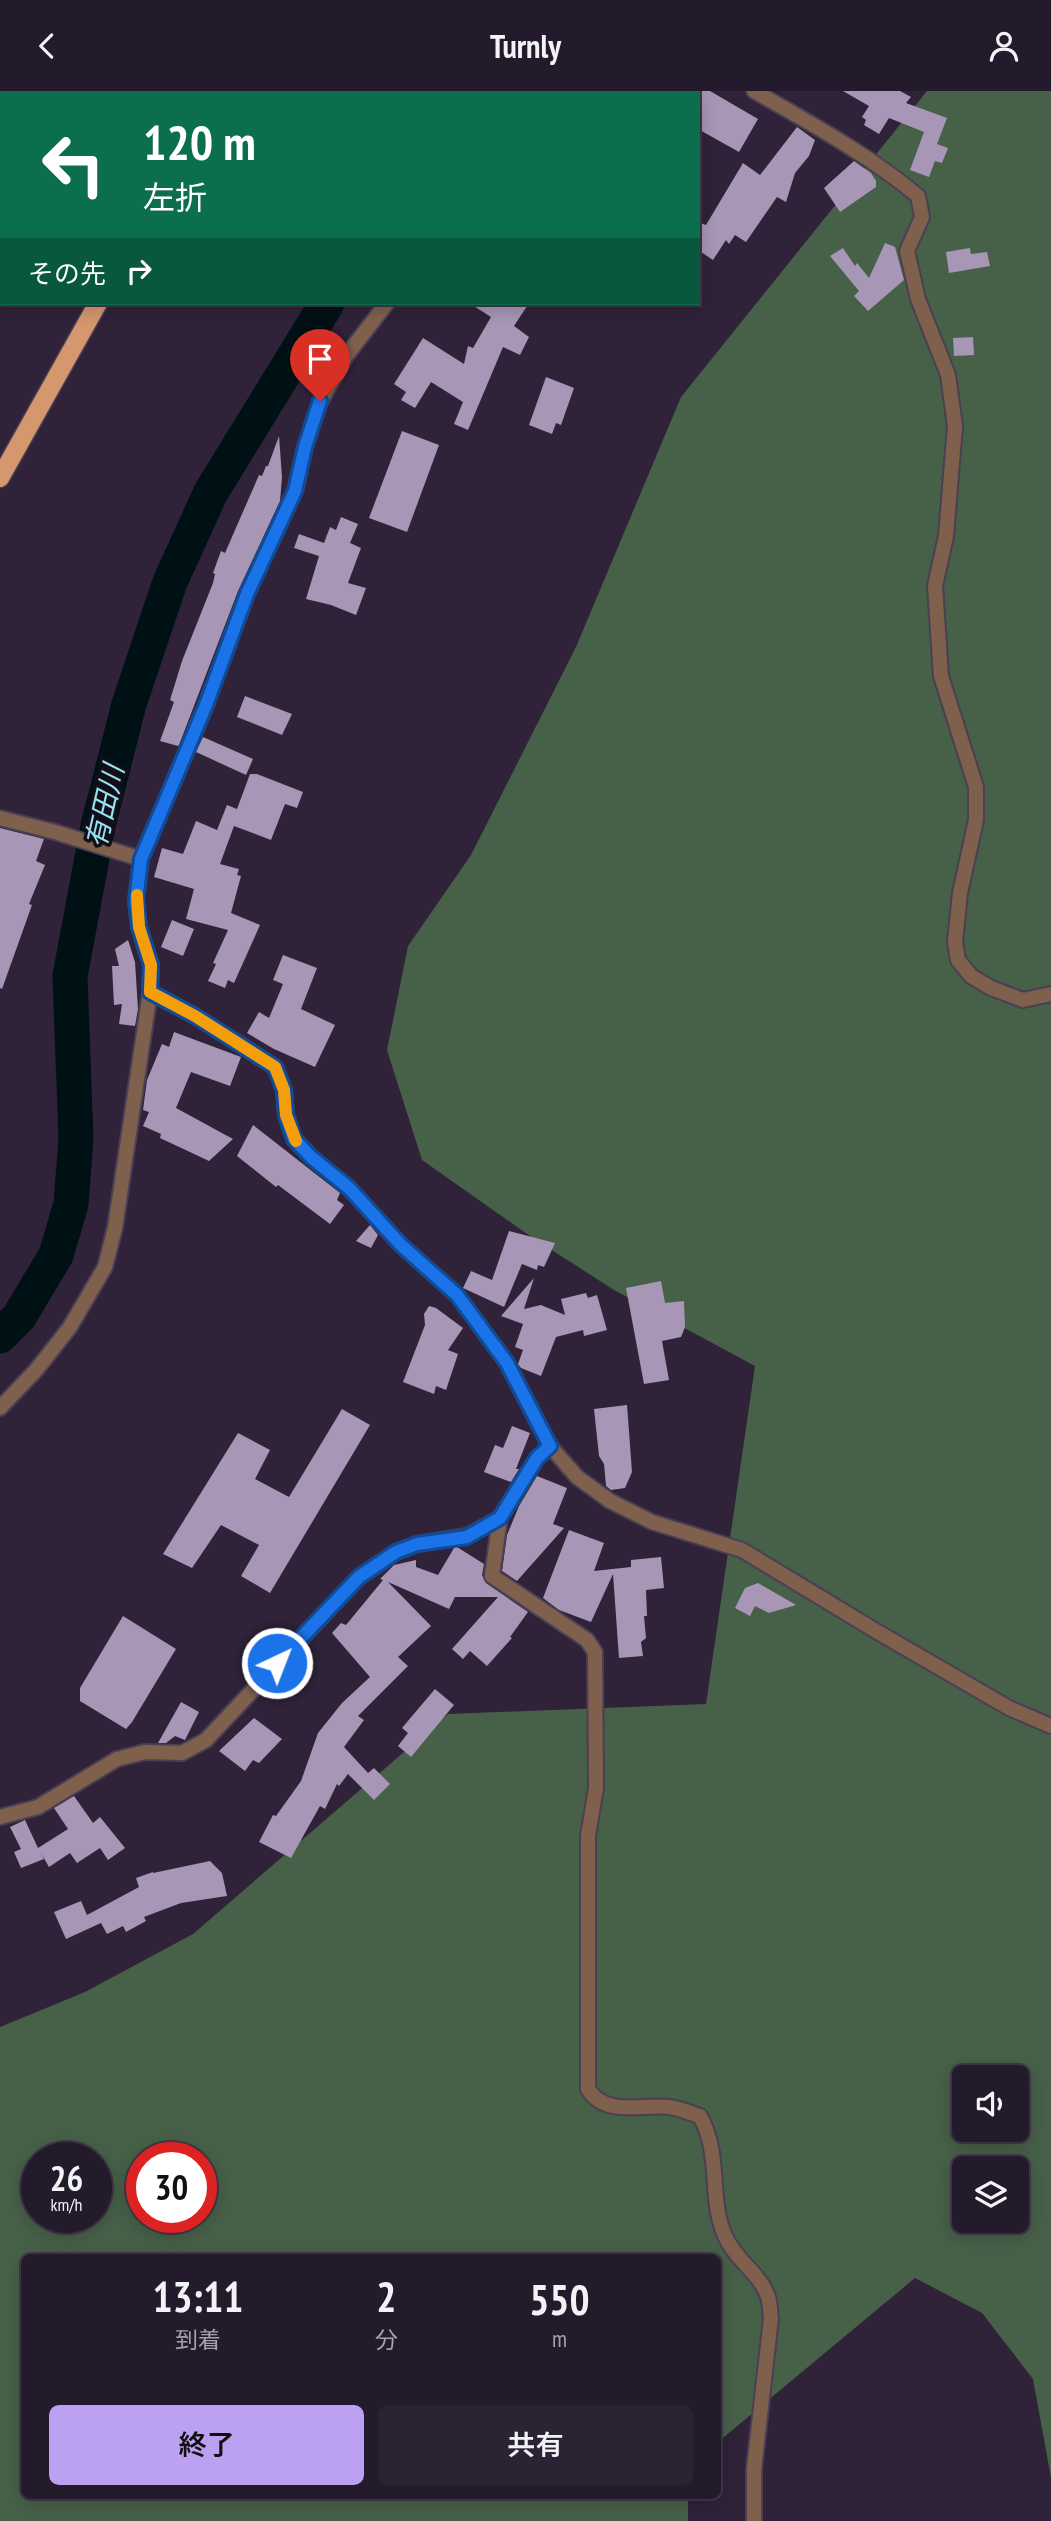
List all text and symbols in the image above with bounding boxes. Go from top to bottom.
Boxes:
text: Turnly [490,25,561,67]
icon: back [28,27,66,65]
icon: person [985,27,1023,65]
text: 120 m [143,110,256,174]
icon: left [28,119,119,210]
text: 左折 [143,176,207,218]
icon: right [120,252,158,290]
text: その先 [28,257,106,290]
pin [290,329,350,401]
icon: arrive [301,340,339,378]
water label: 有田川 [77,758,132,851]
position arrow [240,1626,314,1700]
map controls [952,2065,1029,2233]
button: sound [952,2065,1029,2142]
speed limit sign: 30 [126,2142,217,2233]
text: 26 [50,2155,83,2201]
button: layers [952,2156,1029,2233]
text: km/h [51,2193,82,2216]
text: 13:11 [152,2269,243,2324]
text: 2 [376,2269,396,2324]
text: 550 [529,2272,590,2327]
text: m [552,2324,567,2353]
text: 到着 [175,2325,221,2354]
text: 分 [375,2325,398,2354]
button: 終了 [49,2405,364,2485]
button: 共有 [378,2405,693,2485]

